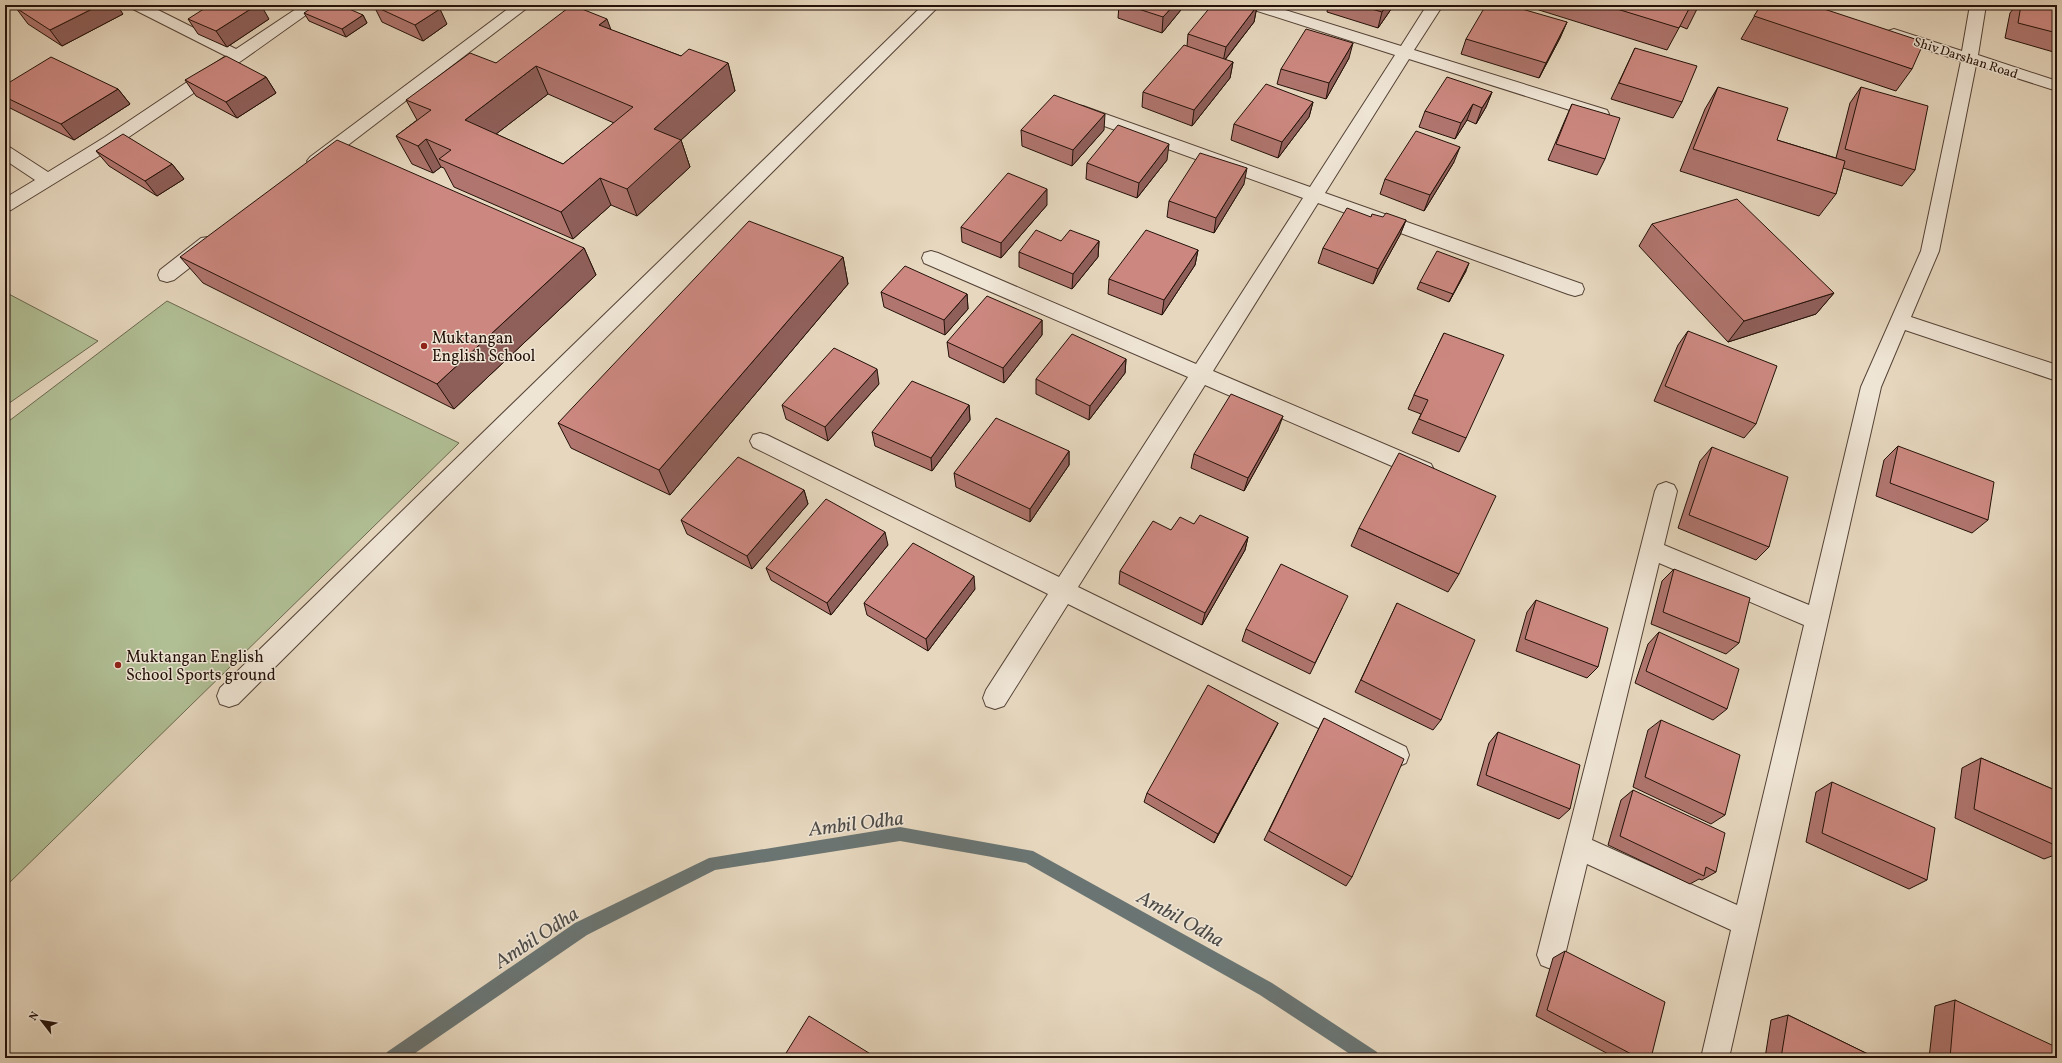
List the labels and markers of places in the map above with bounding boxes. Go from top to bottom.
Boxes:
place label: Muktangan English School [432,328,536,368]
marker: Muktangan English School [419,341,429,351]
place label: Muktangan English School Sports ground [126,647,276,687]
marker: Muktangan English School Sports ground [113,660,123,670]

